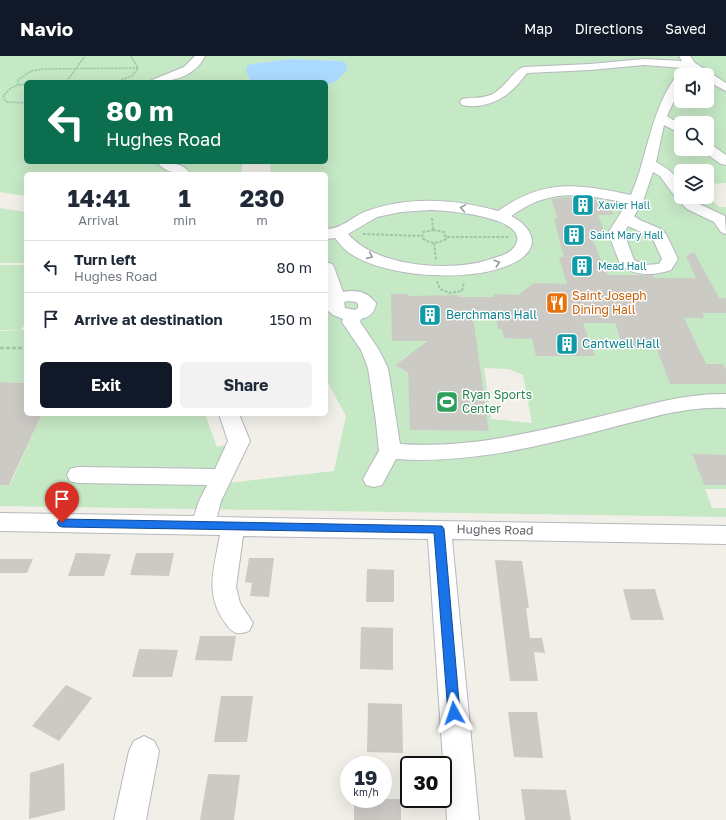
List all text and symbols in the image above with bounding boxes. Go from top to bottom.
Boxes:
text: Navio [20,17,73,40]
text: Map [524,20,553,37]
text: Directions [575,20,643,37]
text: Saved [665,20,706,37]
map controls [674,68,714,204]
button: sound [674,68,714,108]
text: 80 m [106,94,174,127]
icon: left [40,96,92,148]
button: search [674,116,714,156]
text: Hughes Road [106,128,221,150]
button: layers [674,164,714,204]
text: 14:41 [67,183,130,212]
text: 1 [179,183,191,212]
text: 230 [240,183,285,212]
building icon: Xavier Hall [570,192,596,218]
place label: Xavier Hall [598,199,650,211]
one-way arrow [459,204,466,213]
text: Arrival [78,212,119,228]
text: min [173,212,196,228]
text: m [256,212,268,228]
building icon: Saint Mary Hall [561,222,587,248]
place label: Saint Mary Hall [590,229,663,241]
text: Turn left [74,250,136,268]
one-way arrow [365,251,373,259]
building icon: Mead Hall [569,253,595,279]
icon: left [40,256,62,278]
text: 80 m [277,258,312,276]
one-way arrow [493,259,500,268]
place label: Mead Hall [598,260,646,272]
text: Hughes Road [74,268,157,284]
place label: Saint Joseph Dining Hall [572,288,647,317]
restaurant icon: Saint Joseph Dining Hall [544,290,570,316]
building icon: Berchmans Hall [417,302,443,328]
place label: Berchmans Hall [446,307,537,322]
icon: arrive [40,308,62,330]
text: Arrive at destination [74,310,223,328]
text: 150 m [270,310,312,328]
building icon: Cantwell Hall [554,331,580,357]
place label: Cantwell Hall [582,336,660,351]
button: Exit [40,362,172,408]
button: Share [180,362,312,408]
place label: Ryan Sports Center [462,387,532,416]
sports icon: Ryan Sports Center [434,389,460,415]
pin [45,482,79,523]
icon: arrive [51,488,73,510]
street label: Hughes Road [456,521,534,538]
position arrow [433,692,475,734]
speed limit sign: 30 [400,756,452,808]
text: 19 [354,765,377,789]
text: km/h [353,786,379,798]

